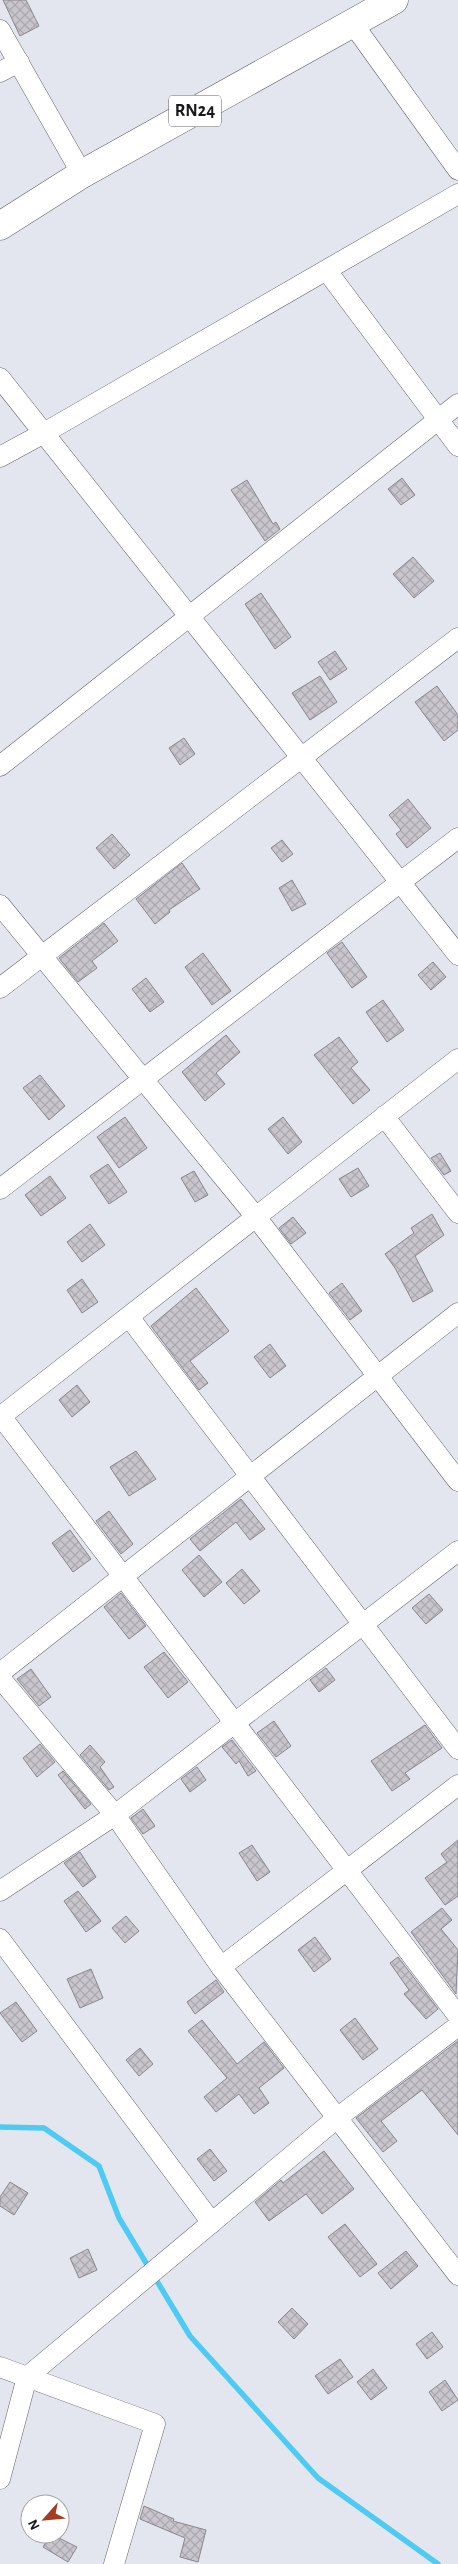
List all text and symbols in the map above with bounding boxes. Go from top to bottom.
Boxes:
road number: RN24 [169,95,221,126]
north arrow [20,2494,70,2544]
text: N [26,2517,43,2532]

